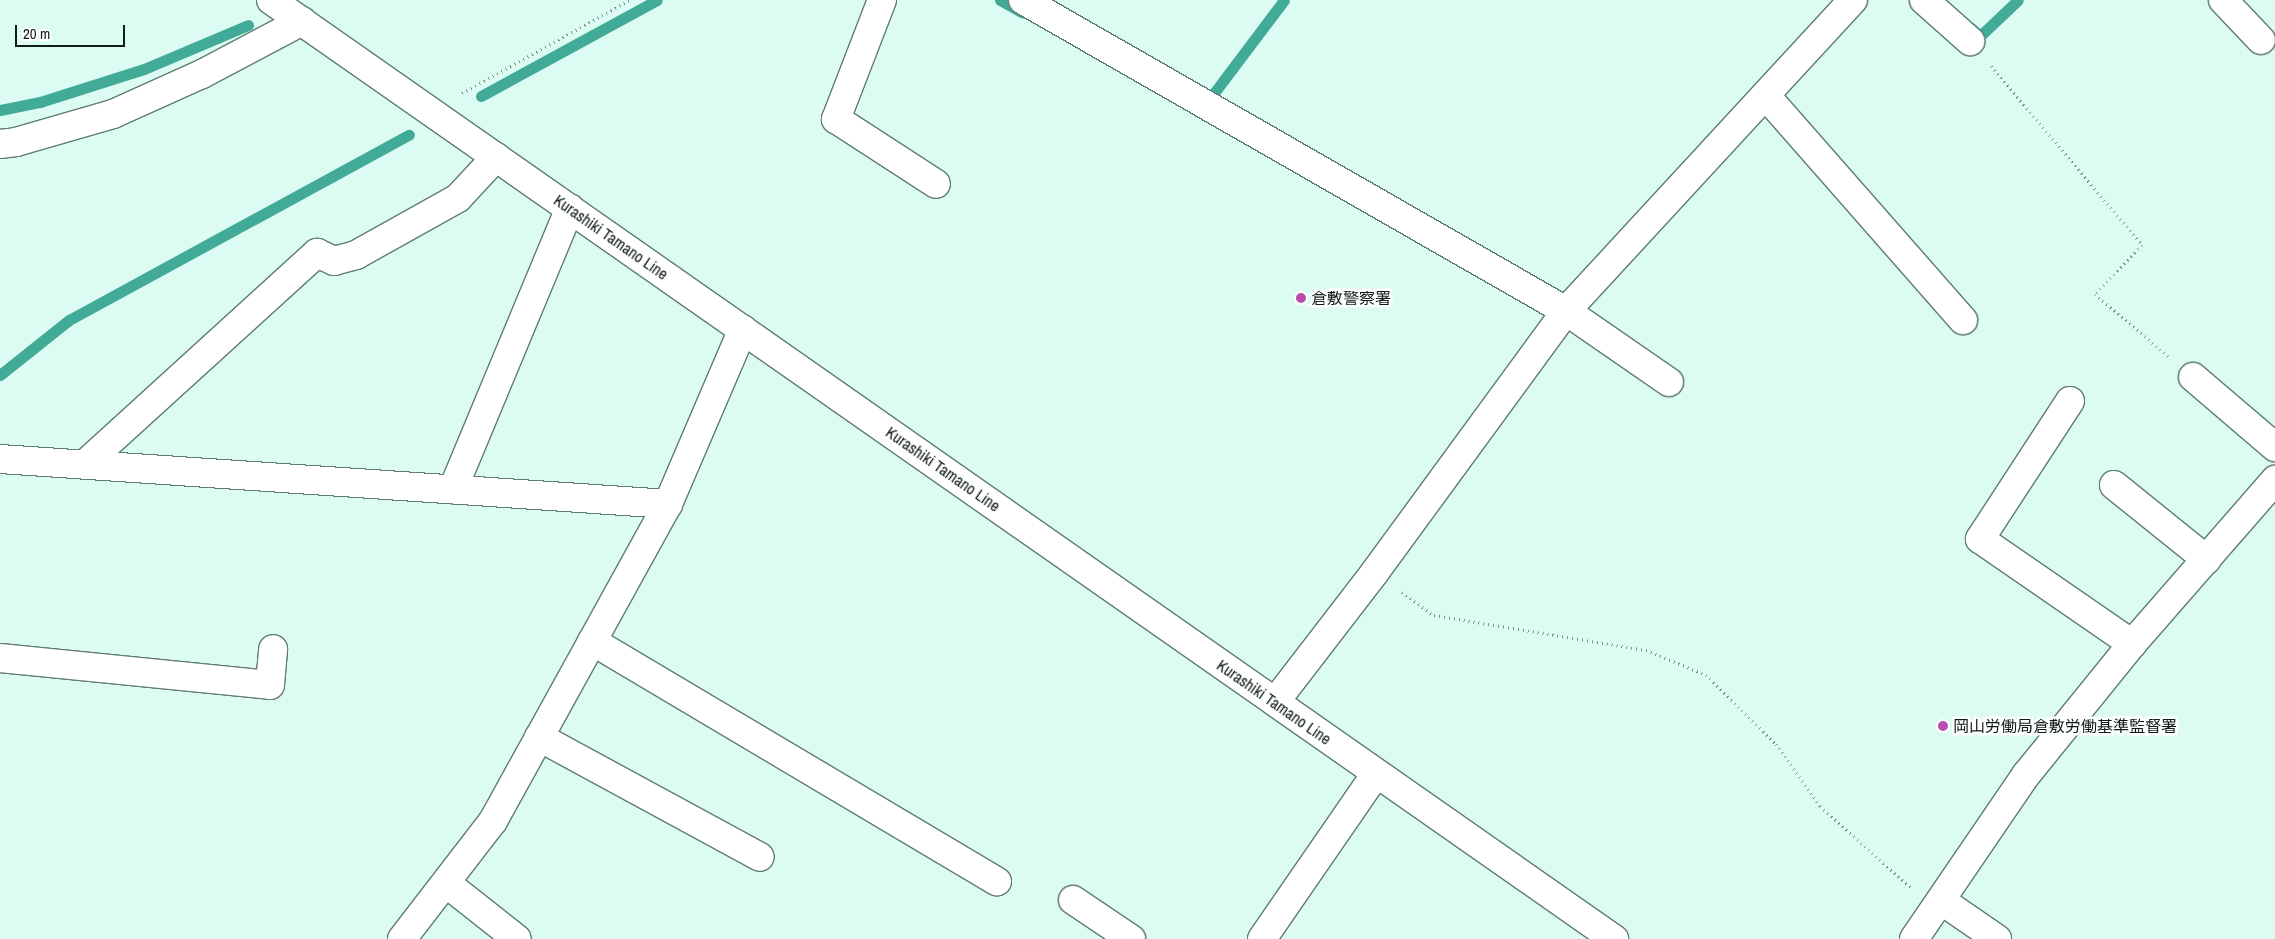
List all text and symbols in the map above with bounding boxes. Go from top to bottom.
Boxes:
scale bar [18,15,128,47]
text: 20 m [23,23,50,44]
street label: Kurashiki Tamano Line [550,190,672,284]
place label: 倉敷警察署 [1311,288,1391,308]
marker: 倉敷警察署 [1295,292,1307,304]
street label: Kurashiki Tamano Line [882,422,1004,516]
street label: Kurashiki Tamano Line [1213,655,1335,749]
place label: 岡山労働局倉敷労働基準監督署 [1953,716,2177,736]
marker: 岡山労働局倉敷労働基準監督署 [1937,720,1949,732]

